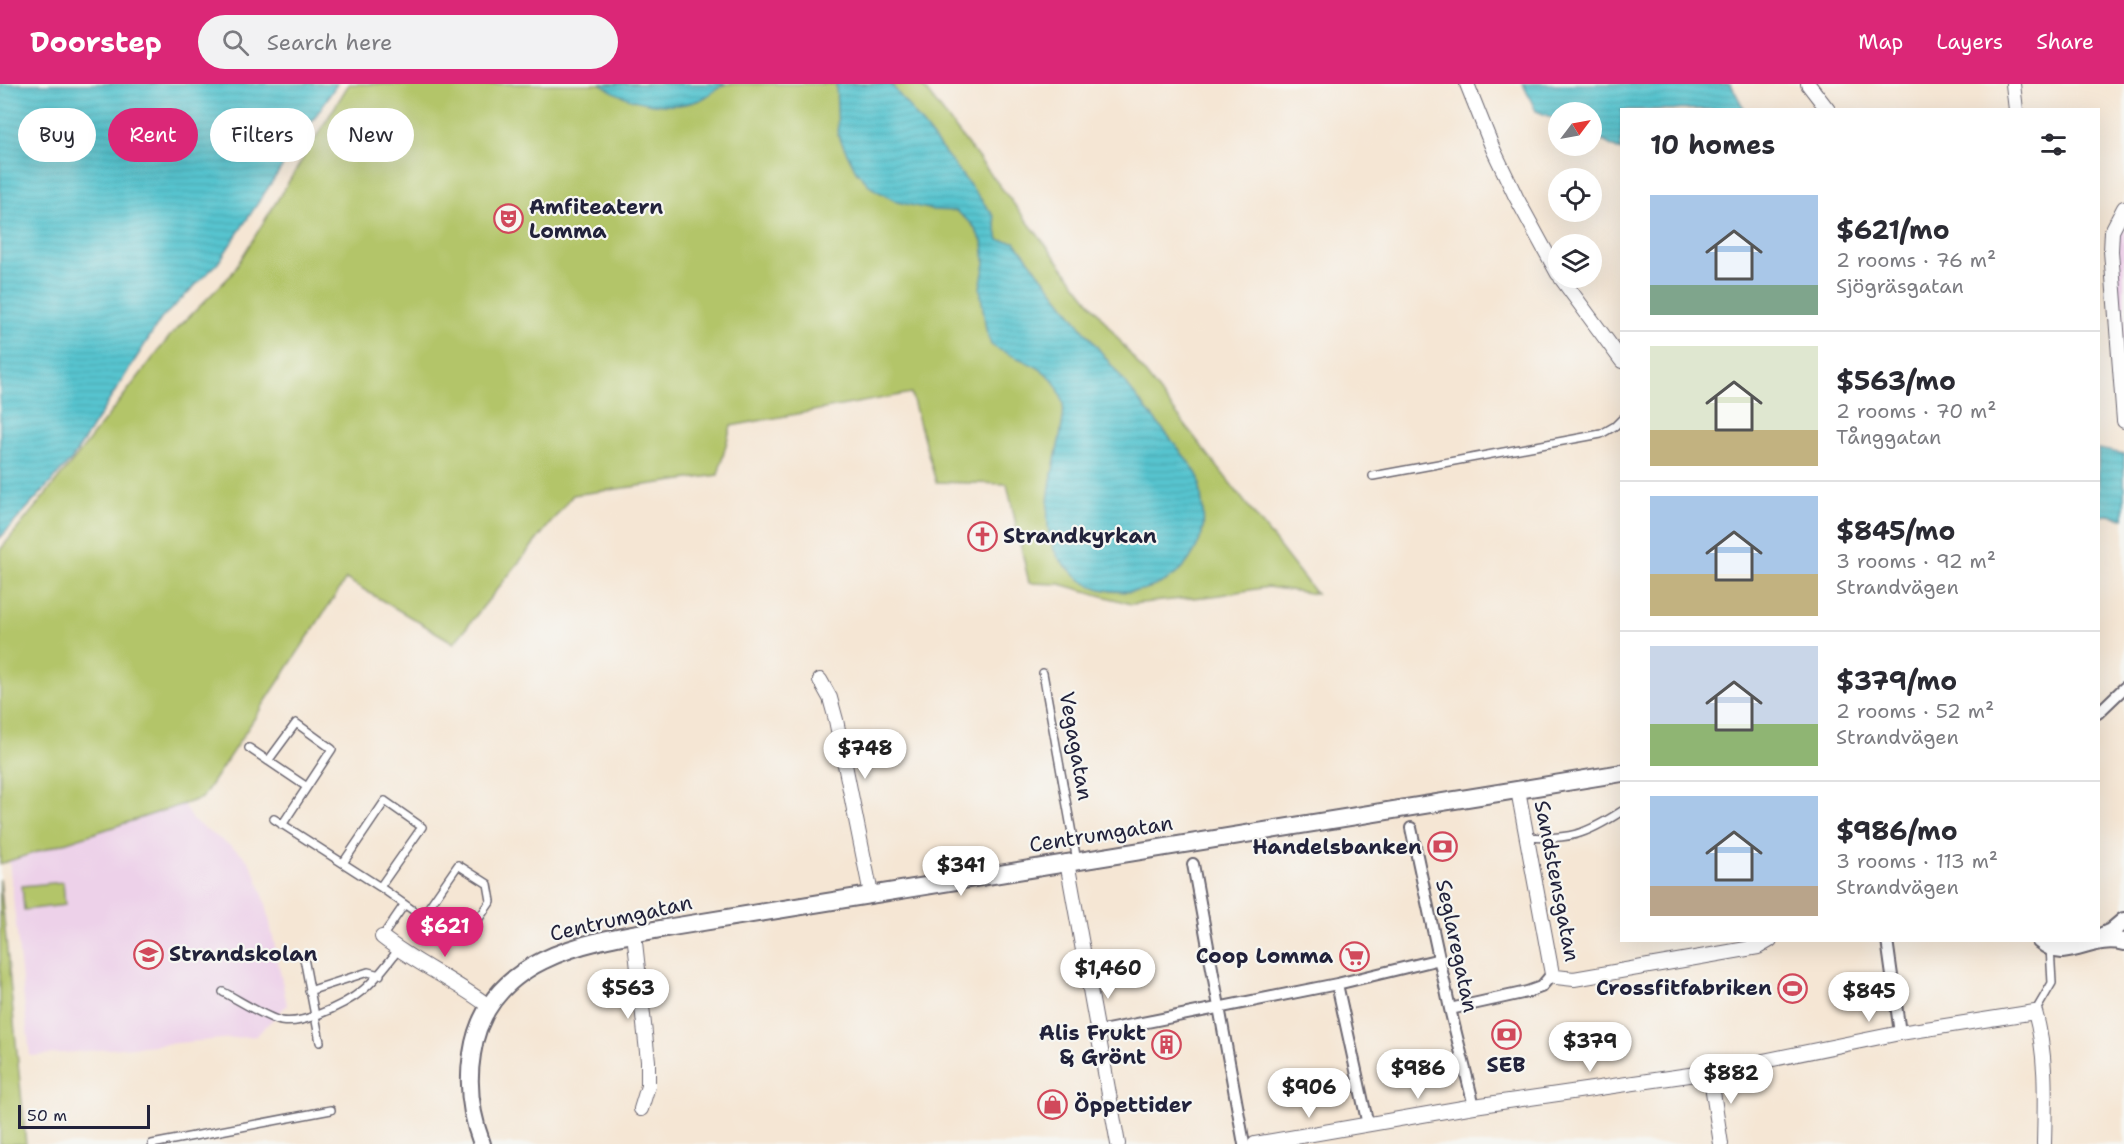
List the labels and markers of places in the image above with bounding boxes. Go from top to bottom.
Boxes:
place label: Amfiteatern Lomma [529,193,663,245]
theatre icon: Amfiteatern Lomma [492,203,524,235]
church icon: Strandkyrkan [966,520,998,552]
place label: Strandkyrkan [1003,522,1157,550]
pin: $748 [829,729,901,780]
bank icon: Handelsbanken [1427,831,1459,863]
place label: Handelsbanken [1253,833,1422,861]
pin: $341 [925,846,997,897]
pin: $621 [409,907,481,958]
school or university icon: Strandskolan [132,938,164,970]
place label: Strandskolan [169,940,318,968]
supermarket icon: Coop Lomma [1338,940,1370,972]
place label: Coop Lomma [1196,942,1334,970]
pin: $1,460 [1059,949,1157,1000]
pin: $563 [592,969,664,1020]
sports icon: Crossfitfabriken [1777,972,1809,1004]
pin: $845 [1833,972,1905,1023]
place label: Crossfitfabriken [1596,974,1772,1002]
bank icon: SEB [1490,1018,1522,1050]
place label: Alis Frukt & Grönt [1039,1019,1146,1071]
pin: $379 [1554,1022,1626,1073]
building icon: Alis Frukt & Grönt [1151,1029,1183,1061]
pin: $986 [1382,1049,1454,1100]
place label: SEB [1486,1051,1526,1079]
pin: $882 [1695,1054,1767,1105]
pin: $906 [1273,1068,1345,1119]
shop icon: Öppettider [1037,1089,1069,1121]
place label: Öppettider [1074,1091,1192,1119]

